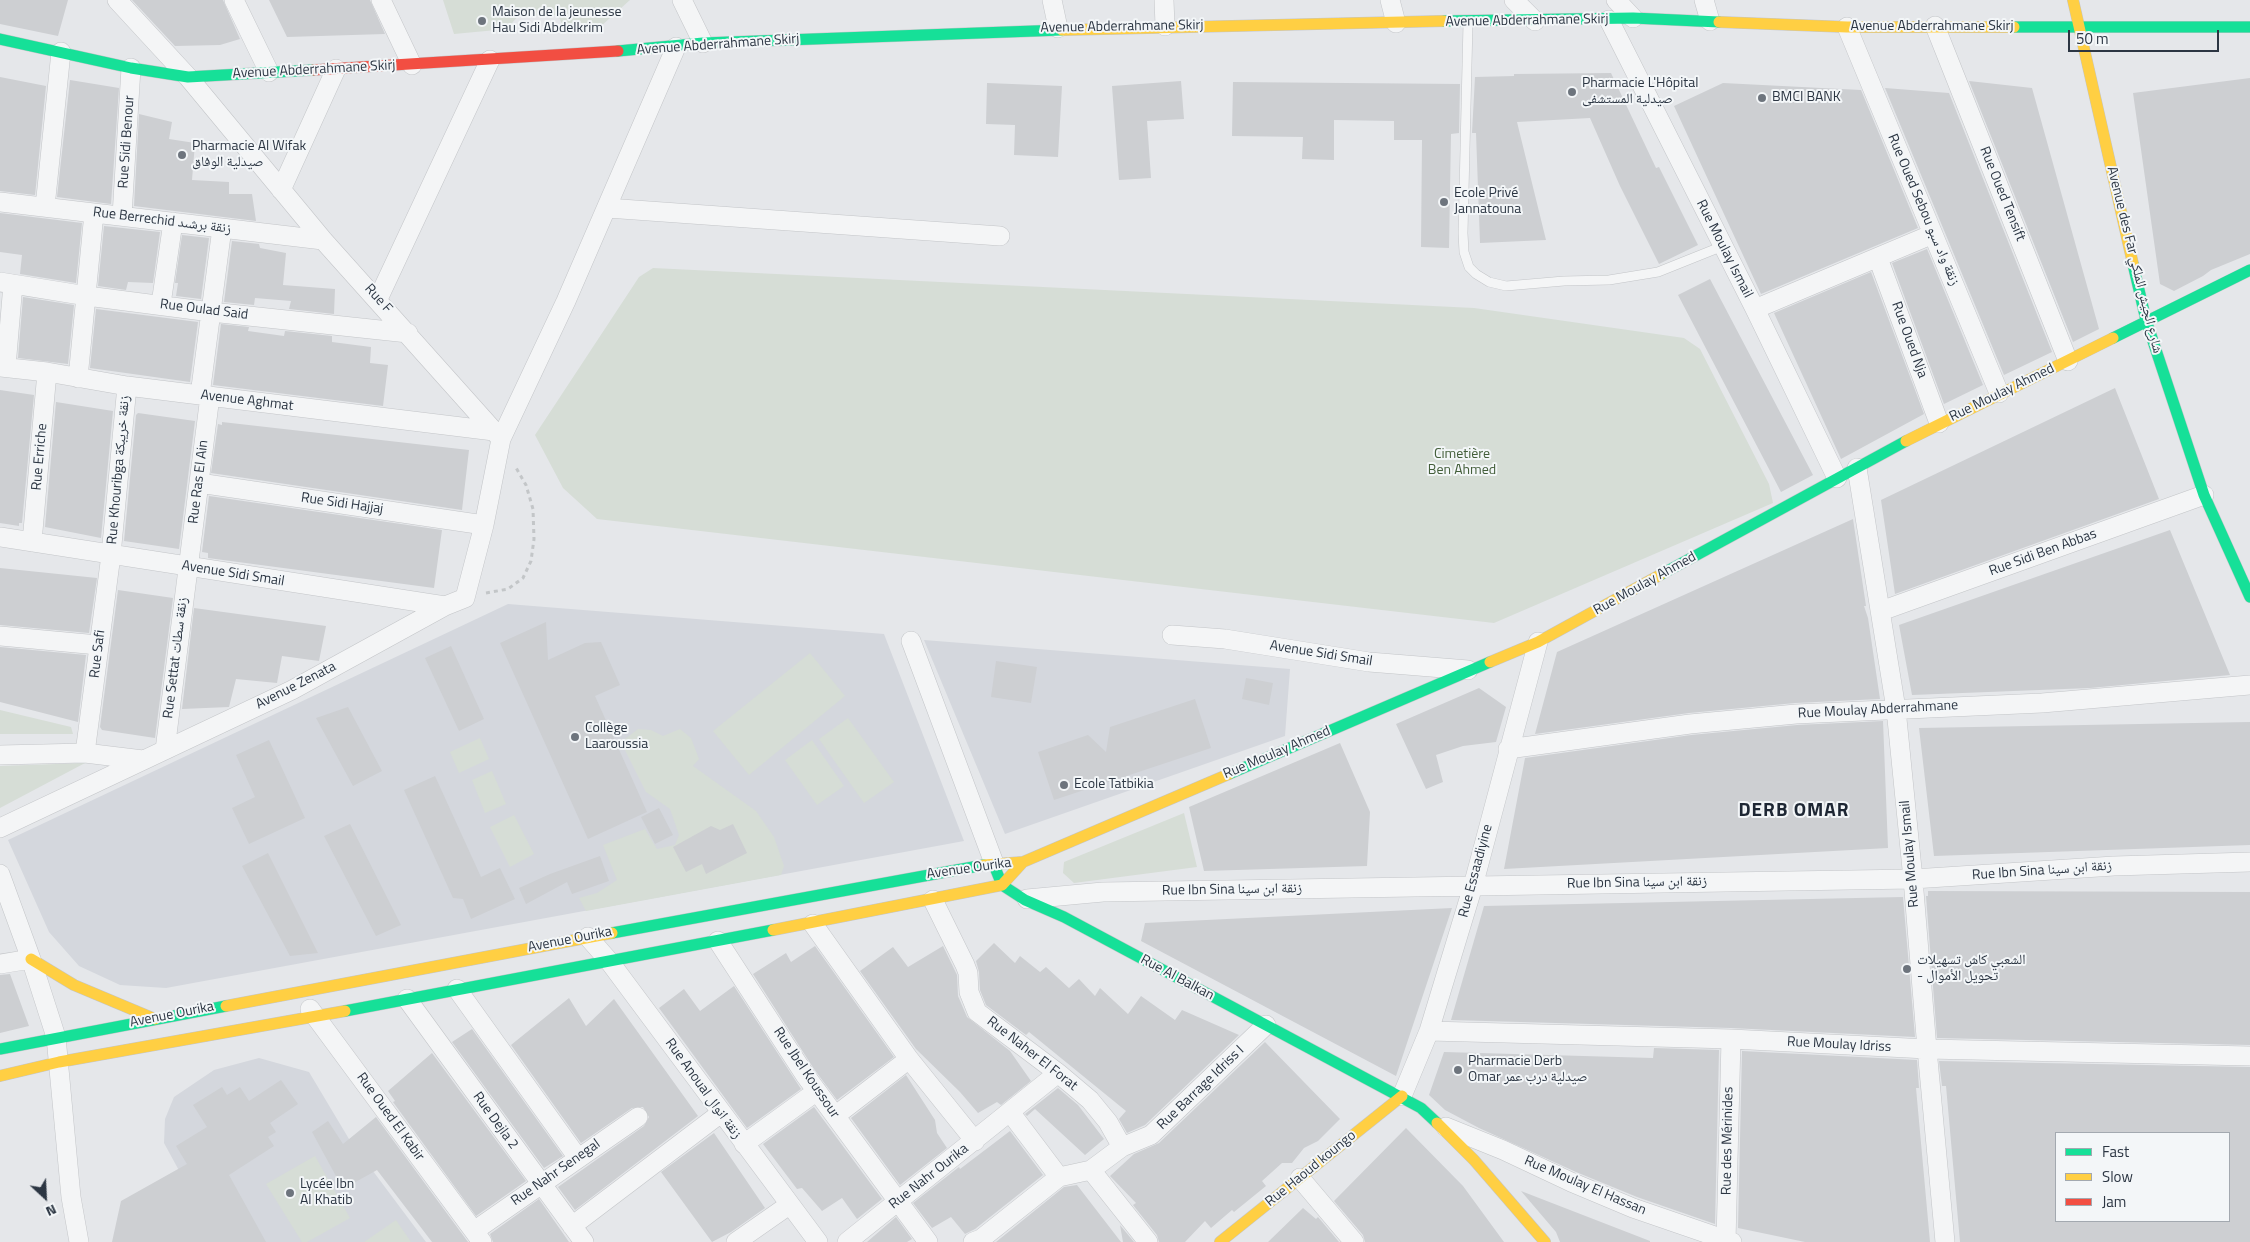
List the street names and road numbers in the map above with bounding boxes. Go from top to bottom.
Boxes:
street label: Avenue Abderrahmane Skirj [1445,11,1609,31]
street label: Avenue Abderrahmane Skirj [1040,17,1204,37]
street label: Avenue Abderrahmane Skirj [1851,19,2013,35]
street label: Avenue Abderrahmane Skirj [636,31,800,59]
street label: Avenue Abderrahmane Skirj [232,57,396,83]
street label: Rue Sidi Benour [115,95,139,189]
street label: Rue Oued Sebou زنقة واد سبو [1883,132,1963,288]
street label: Rue Oued Tensift [1975,144,2029,244]
street label: Avenue des Far شارع الجيش الملكي [2103,165,2165,355]
street label: Rue Moulay Ismail [1692,197,1756,301]
street label: Rue Berrechid زنقة برشىد [92,204,232,238]
street label: Rue F [361,281,395,317]
street label: Rue Oulad Said [159,296,249,324]
street label: Rue Oued Nja [1887,300,1931,380]
street label: Rue Moulay Ahmed [1947,360,2057,426]
street label: Avenue Aghmat [200,387,294,415]
street label: Rue Khouribga زنقة خريبكة [104,395,134,545]
street label: Rue Erriche [29,423,51,491]
street label: Rue Ras El Ain [186,439,212,525]
street label: Rue Sidi Hajjaj [300,490,384,518]
street label: Rue Sidi Ben Abbas [1987,526,2099,580]
street label: Rue Moulay Ahmed [1591,549,1699,619]
street label: Avenue Sidi Smail [180,558,286,590]
street label: Rue Settat زنقة سطات [160,596,192,720]
street label: Rue Safi [87,629,109,679]
street label: Avenue Sidi Smail [1268,638,1374,670]
street label: Avenue Zenata [253,659,339,713]
street label: Rue Moulay Abderrahmane [1797,697,1959,723]
street label: Rue Moulay Ahmed [1221,723,1333,783]
street label: Rue Moulay Ismail [1897,800,1923,908]
street label: Rue Essaadiyine [1455,823,1497,919]
street label: Avenue Ourika [926,855,1012,883]
street label: Rue Ibn Sina زنقة ابن سينا [1971,858,2113,884]
street label: Rue Ibn Sina زنقة ابن سينا [1567,873,1707,893]
street label: Rue Ibn Sina زنقة ابن سينا [1162,880,1302,900]
street label: Avenue Ourika [527,924,613,956]
street label: Rue Al Balkan [1137,952,1217,1004]
street label: Avenue Ourika [129,999,215,1031]
street label: Rue Naher El Forat [983,1013,1081,1095]
street label: Rue Jbel Koussour [769,1024,843,1122]
street label: Rue Moulay Idriss [1786,1034,1892,1056]
street label: Rue Anoual زنقة انوال [661,1036,745,1142]
street label: Rue Barrage Idriss I [1154,1042,1248,1134]
street label: Rue Oued El Kabir [352,1070,428,1164]
street label: Rue des Mérinides [1719,1087,1737,1195]
street label: Rue Dejla 2 [469,1089,521,1153]
street label: Rue Haoud koungo [1262,1127,1360,1211]
street label: Rue Nahr Senegal [508,1136,604,1210]
street label: Rue Nahr Ourika [886,1141,972,1213]
street label: Rue Moulay El Hassan [1522,1153,1648,1219]

